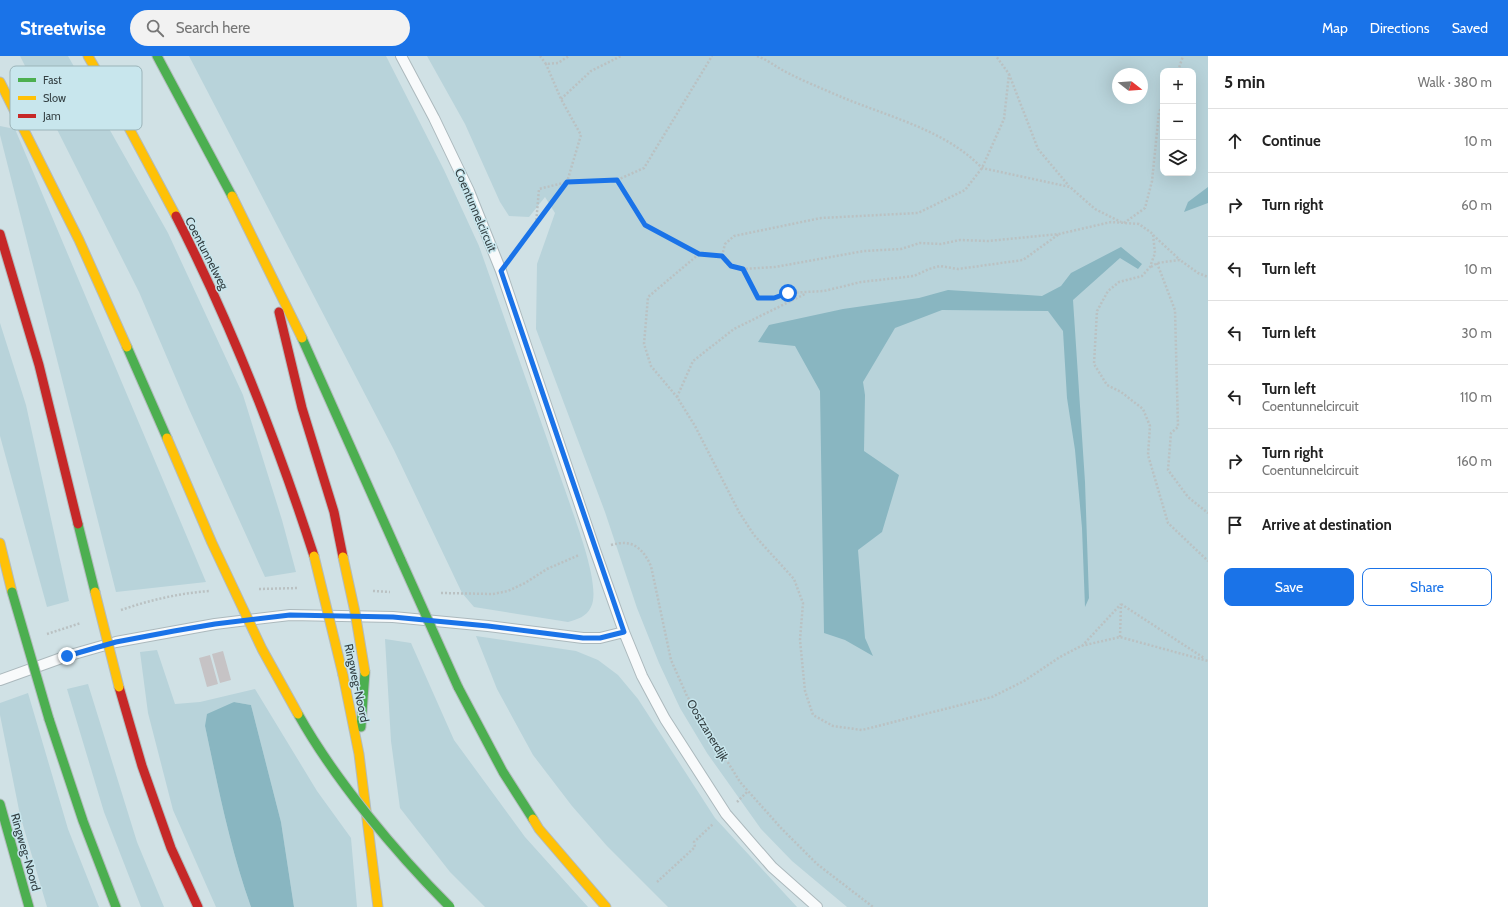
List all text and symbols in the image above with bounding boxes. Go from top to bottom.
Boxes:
search box [130,10,410,46]
text: Streetwise [20,17,106,40]
icon: search [144,17,166,39]
text: Search here [176,19,250,37]
text: Map [1322,19,1348,37]
text: Directions [1370,19,1430,37]
text: Saved [1452,19,1488,37]
legend [10,66,142,130]
north arrow [1112,68,1148,104]
map controls [1160,68,1196,176]
button: + [1160,68,1196,104]
text: 5 min [1224,72,1265,92]
text: Fast [43,73,62,87]
text: Walk · 380 m [1418,74,1492,90]
text: Slow [43,91,66,105]
button: − [1160,104,1196,140]
text: Jam [42,109,61,123]
icon: ahead [1224,130,1246,152]
text: Continue [1262,132,1321,150]
text: 10 m [1464,133,1492,149]
button: layers [1160,140,1196,176]
street label: Coentunnelcircuit [452,166,500,254]
icon: right [1224,194,1246,216]
text: Turn right [1262,196,1323,214]
text: 60 m [1461,197,1492,213]
street label: Coentunnelweg [182,214,232,293]
icon: left [1224,258,1246,280]
text: Turn left [1262,260,1316,278]
text: 10 m [1464,261,1492,277]
route start [779,284,797,302]
icon: left [1224,322,1246,344]
text: Turn left [1262,324,1316,342]
text: 30 m [1462,325,1492,341]
text: Turn left [1262,380,1316,398]
icon: left [1224,386,1246,408]
text: 110 m [1460,389,1492,405]
text: Coentunnelcircuit [1262,398,1359,414]
text: Turn right [1262,444,1323,462]
icon: right [1224,450,1246,472]
text: 160 m [1457,453,1492,469]
text: Coentunnelcircuit [1262,462,1359,478]
icon: arrive [1224,514,1246,536]
text: Arrive at destination [1262,516,1392,534]
button: Save [1224,568,1354,606]
button: Share [1362,568,1492,606]
street label: Ringweg-Noord [341,642,373,724]
route end [58,647,76,665]
street label: Oostzanerdijk [684,696,733,764]
street label: Ringweg-Noord [8,811,44,893]

